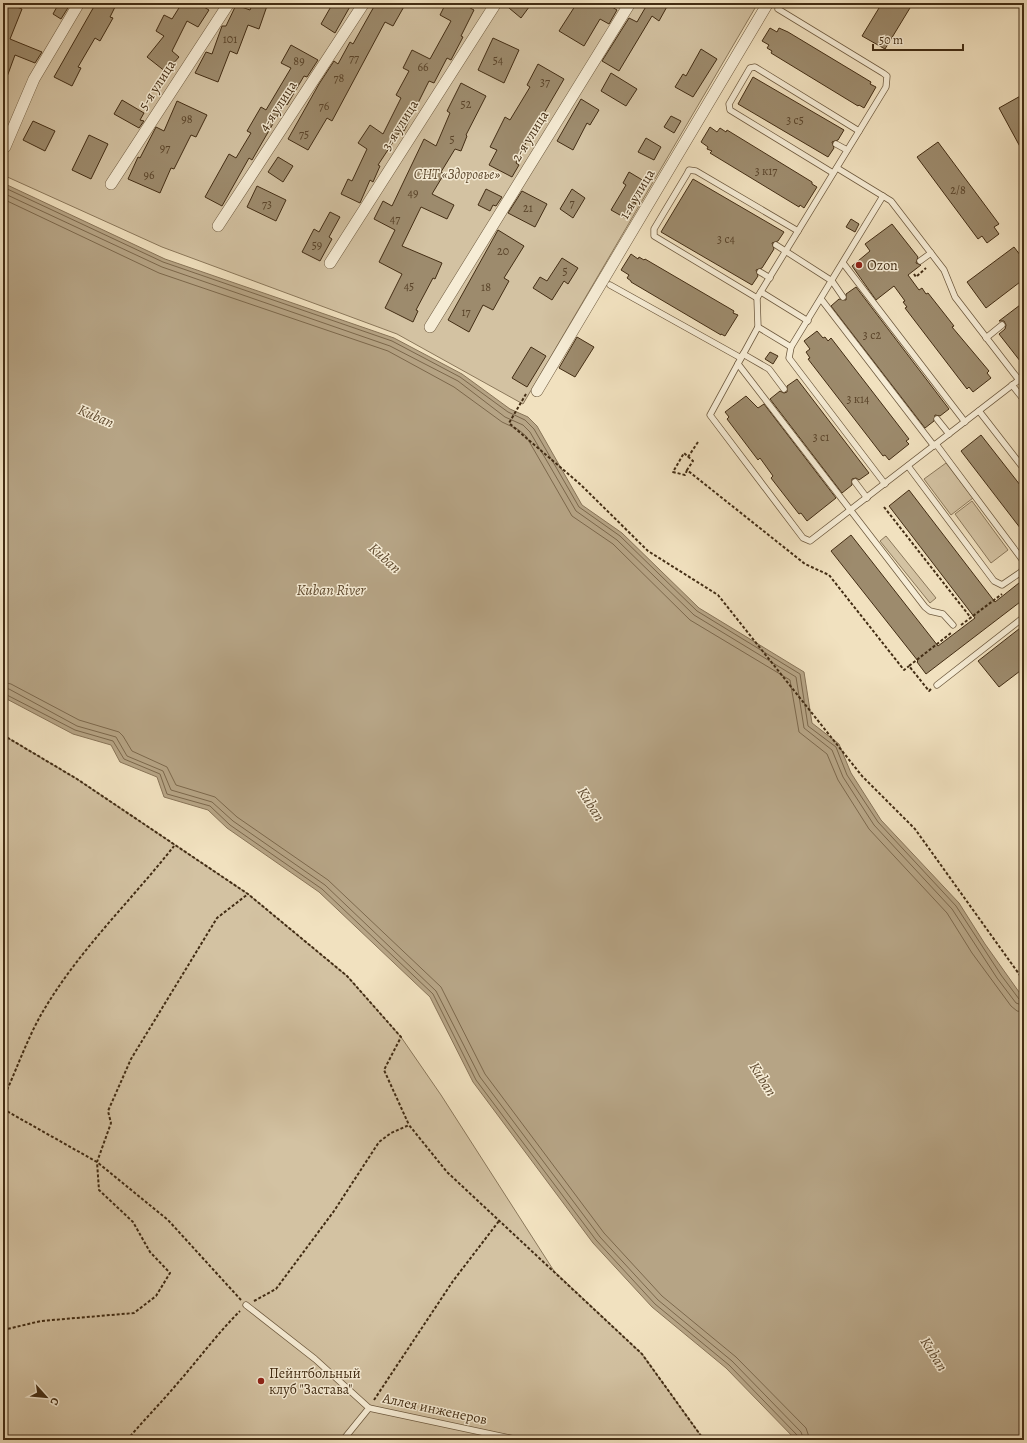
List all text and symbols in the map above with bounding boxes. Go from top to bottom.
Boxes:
scale bar [873,26,963,52]
house number: 101 [223,31,237,47]
text: 50 m [879,32,903,48]
house number: 77 [349,50,360,66]
house number: 54 [493,52,504,68]
house number: 89 [293,53,305,69]
street label: 5-я улица [134,56,181,114]
house number: 66 [417,59,429,75]
house number: 78 [334,70,345,86]
house number: 37 [540,74,551,90]
street label: 4-я улица [255,77,302,135]
street label: 3-я улица [377,96,423,154]
house number: 52 [461,96,472,112]
house number: 76 [319,98,330,114]
street label: 2-я улица [507,106,553,165]
house number: 98 [181,111,193,127]
house number: 3 с5 [786,112,804,128]
house number: 75 [299,126,309,142]
house number: 5 [449,131,455,147]
house number: 97 [160,140,171,156]
house number: 3 к17 [755,163,778,179]
park label: СНТ «Здоровье» [414,165,500,184]
street label: 1-я улица [615,165,660,223]
house number: 96 [143,167,155,183]
house number: 2/8 [950,182,966,198]
house number: 49 [408,185,418,201]
house number: 7 [569,195,575,211]
house number: 73 [262,196,272,212]
house number: 21 [523,200,533,216]
house number: 47 [390,211,401,227]
house number: 3 c4 [717,231,736,247]
house number: 59 [312,237,322,253]
house number: 20 [497,243,509,259]
place label: Ozon [867,256,898,275]
marker: Ozon [854,260,864,270]
house number: 5 [562,263,568,279]
house number: 45 [404,278,414,294]
house number: 18 [481,279,491,295]
house number: 17 [461,304,472,320]
house number: 3 с2 [863,327,881,343]
house number: 3 к14 [846,391,870,407]
water label: Kuban [75,400,117,432]
house number: 3 с1 [813,429,829,445]
water label: Kuban [364,538,406,578]
water label: Kuban River [297,580,366,600]
water label: Kuban [573,783,609,825]
water label: Kuban [745,1058,781,1100]
water label: Kuban [916,1333,952,1375]
place label: Пейнтбольный клуб "Застава" [269,1364,361,1399]
marker: Пейнтбольный клуб "Застава" [256,1376,266,1386]
north arrow [26,1377,66,1417]
street label: Аллея инженеров [380,1388,489,1429]
text: С [46,1395,63,1408]

